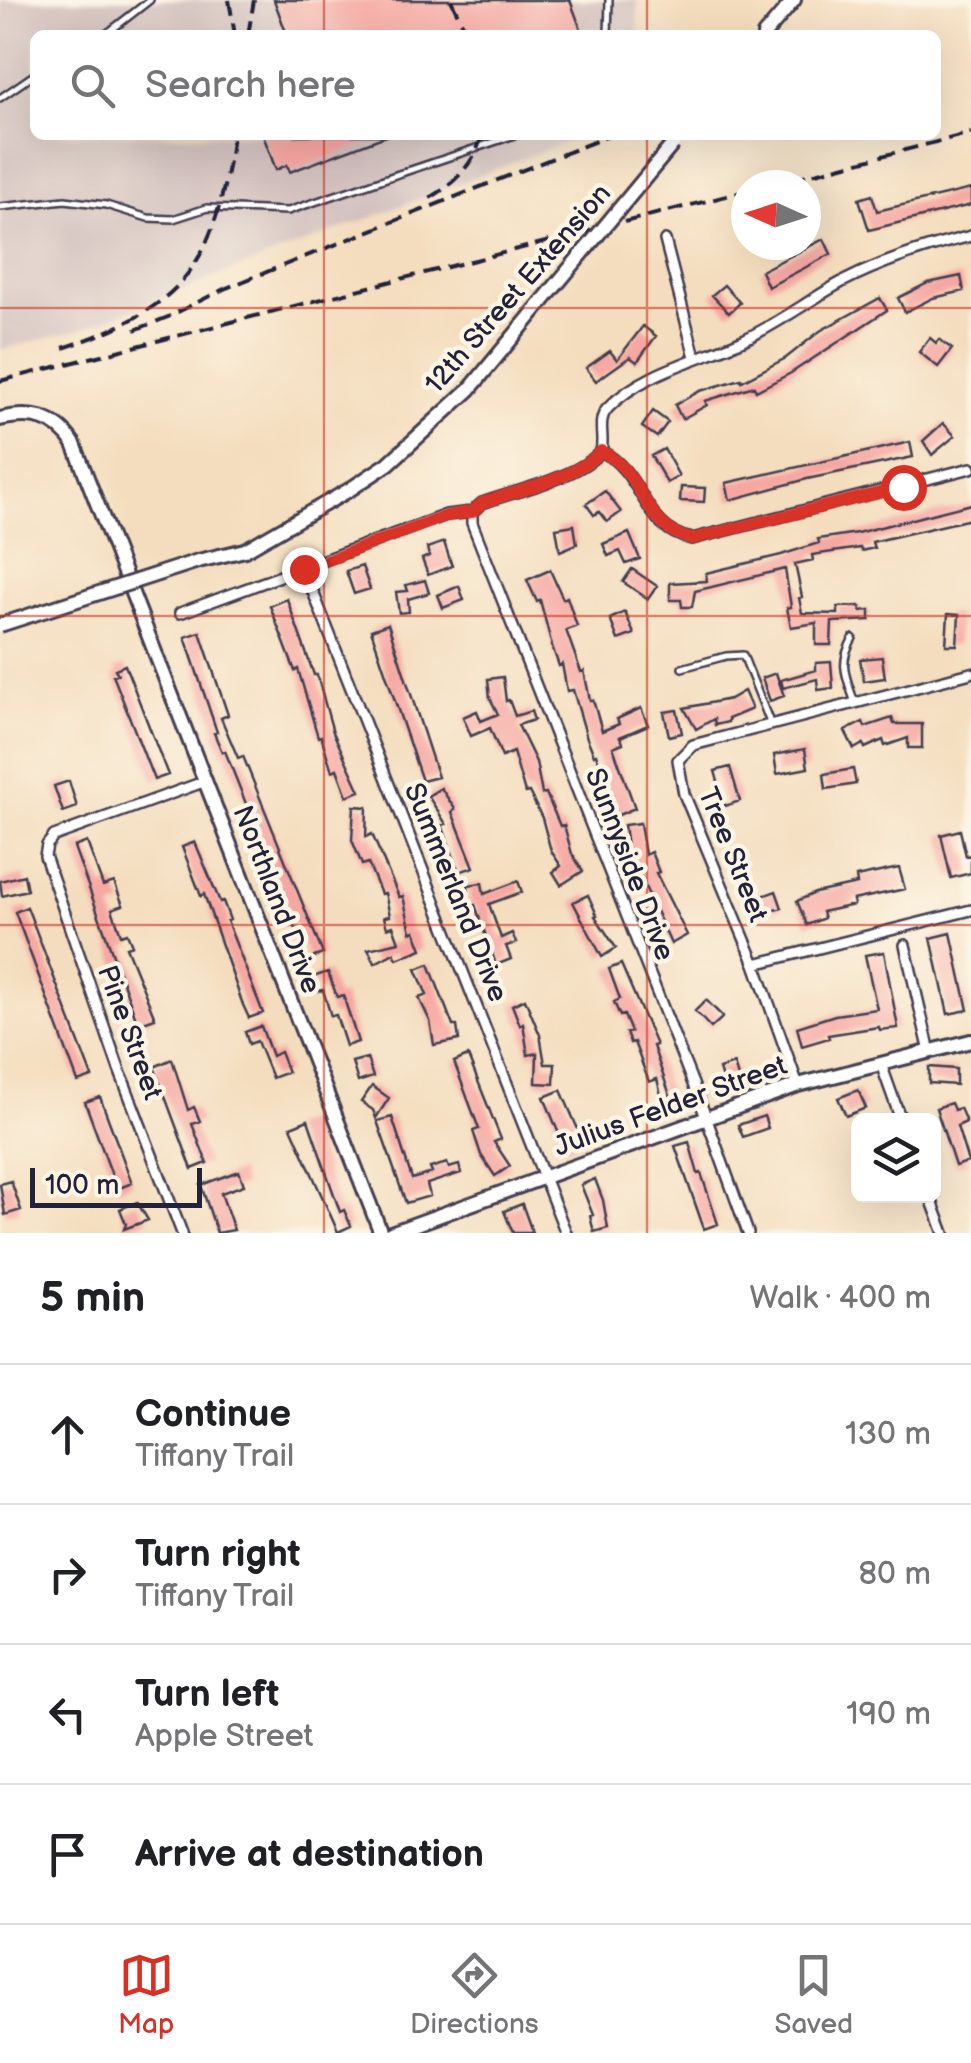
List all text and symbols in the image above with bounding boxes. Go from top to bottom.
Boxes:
search box [30,30,941,140]
icon: search [65,58,120,113]
text: Search here [145,63,356,108]
north arrow [731,170,821,260]
street label: 12th Street Extension [418,178,618,400]
route start [881,465,927,511]
route end [282,547,328,593]
street label: Sunnyside Drive [578,764,681,965]
street label: Summerland Drive [397,779,514,1007]
street label: Tree Street [691,783,775,927]
street label: Northland Drive [226,801,328,998]
street label: Pine Street [90,961,169,1105]
street label: Julius Felder Street [550,1049,792,1164]
map controls [851,1113,941,1203]
button: layers [851,1113,941,1203]
scale bar [30,1163,202,1208]
text: 100 m [45,1169,119,1202]
text: 5 min [40,1273,145,1324]
text: Walk · 400 m [750,1279,931,1318]
text: Continue [135,1392,291,1437]
icon: ahead [40,1407,95,1462]
text: 130 m [845,1415,931,1454]
text: Tiffany Trail [135,1437,294,1476]
text: Turn right [135,1532,300,1577]
icon: right [40,1547,95,1602]
text: 80 m [858,1555,931,1594]
text: Tiffany Trail [135,1577,294,1616]
text: Turn left [135,1672,279,1717]
icon: left [40,1687,95,1742]
text: 190 m [846,1695,931,1734]
text: Apple Street [135,1717,313,1756]
icon: arrive [40,1827,95,1882]
text: Arrive at destination [135,1832,484,1877]
tab: Map [118,1948,174,2041]
tab: Directions [410,1948,539,2041]
tab: Saved [775,1948,853,2041]

